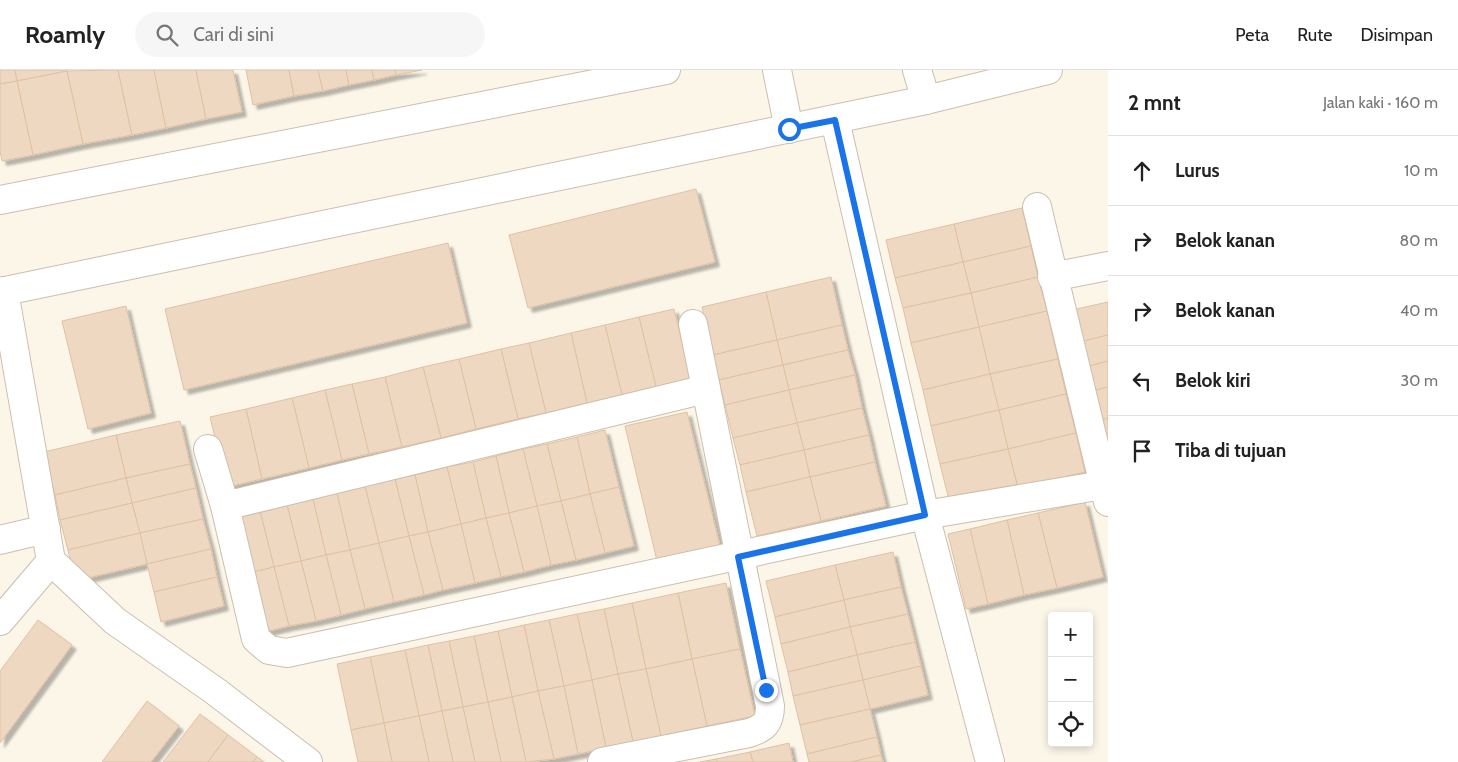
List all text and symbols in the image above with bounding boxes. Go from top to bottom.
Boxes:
search box [135,12,485,57]
text: Roamly [25,20,105,49]
icon: search [153,21,181,49]
text: Cari di sini [193,23,274,46]
text: Peta [1235,24,1269,46]
text: Rute [1297,24,1332,46]
text: Disimpan [1360,24,1433,46]
text: 2 mnt [1128,90,1181,115]
text: Jalan kaki · 160 m [1323,93,1438,112]
route start [778,118,801,141]
icon: ahead [1128,157,1156,185]
text: Lurus [1175,159,1220,182]
text: 10 m [1404,161,1438,180]
icon: right [1128,227,1156,255]
text: Belok kanan [1175,229,1275,252]
text: 80 m [1400,231,1438,250]
icon: right [1128,297,1156,325]
text: Belok kanan [1175,299,1275,322]
text: 40 m [1400,301,1438,320]
icon: left [1128,367,1156,395]
text: Belok kiri [1175,369,1251,392]
text: 30 m [1401,371,1438,390]
icon: arrive [1128,437,1156,465]
text: Tiba di tujuan [1175,439,1286,462]
map controls [1048,612,1093,747]
button: + [1048,612,1093,657]
button: − [1048,657,1093,702]
route end [755,679,778,702]
button: locate [1048,702,1093,747]

